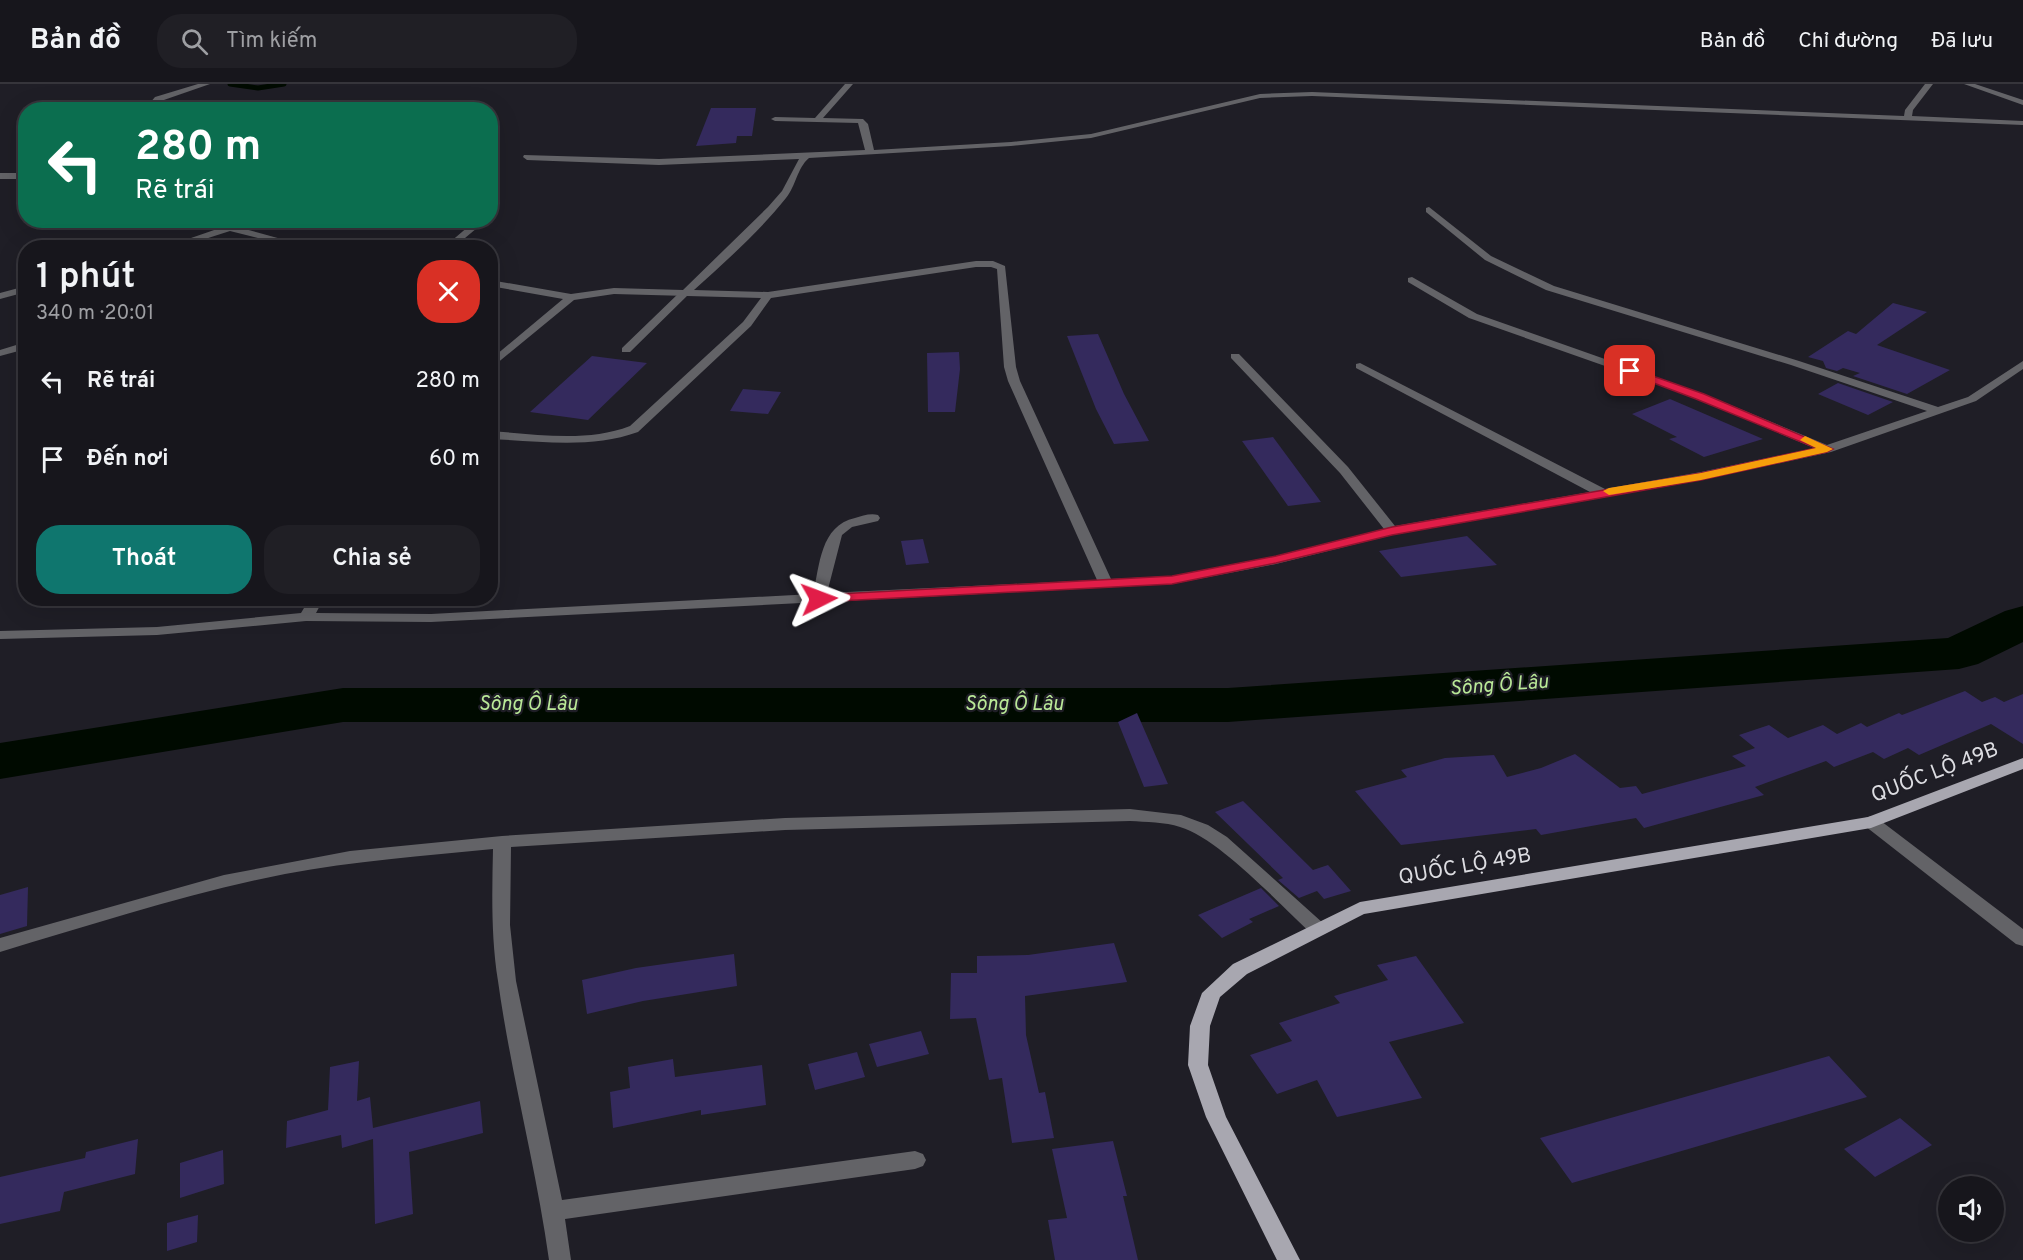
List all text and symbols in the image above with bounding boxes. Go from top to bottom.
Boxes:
search box [157,14,577,68]
text: Bản đồ [30,23,121,59]
icon: search [178,25,211,58]
text: Tìm kiếm [226,28,317,55]
text: Bản đồ [1700,28,1765,55]
text: Chỉ đường [1798,28,1898,55]
text: Đã lưu [1931,28,1993,55]
text: 280 m [135,122,261,175]
icon: left [36,126,114,204]
text: Rẽ trái [135,174,215,208]
text: 1 phút [36,255,135,301]
button: close [417,260,480,323]
text: 340 m · 20:01 [36,301,154,327]
pin [1604,345,1655,396]
icon: arrive [1613,354,1646,387]
icon: left [36,365,69,398]
text: Rẽ trái [87,368,155,395]
text: 280 m [415,368,480,395]
icon: arrive [36,443,69,476]
text: Đến nơi [87,446,168,473]
text: 60 m [429,446,480,473]
button: Thoát [36,525,252,594]
button: Chia sẻ [264,525,480,594]
position arrow [787,567,851,631]
water label: Sông Ô Lâu [1449,668,1550,702]
water label: Sông Ô Lâu [479,690,579,718]
water label: Sông Ô Lâu [965,690,1065,718]
street label: QUỐC LỘ 49B [1866,733,2003,810]
street label: QUỐC LỘ 49B [1396,838,1534,892]
map controls [1938,1176,2004,1242]
button: sound [1938,1176,2004,1242]

